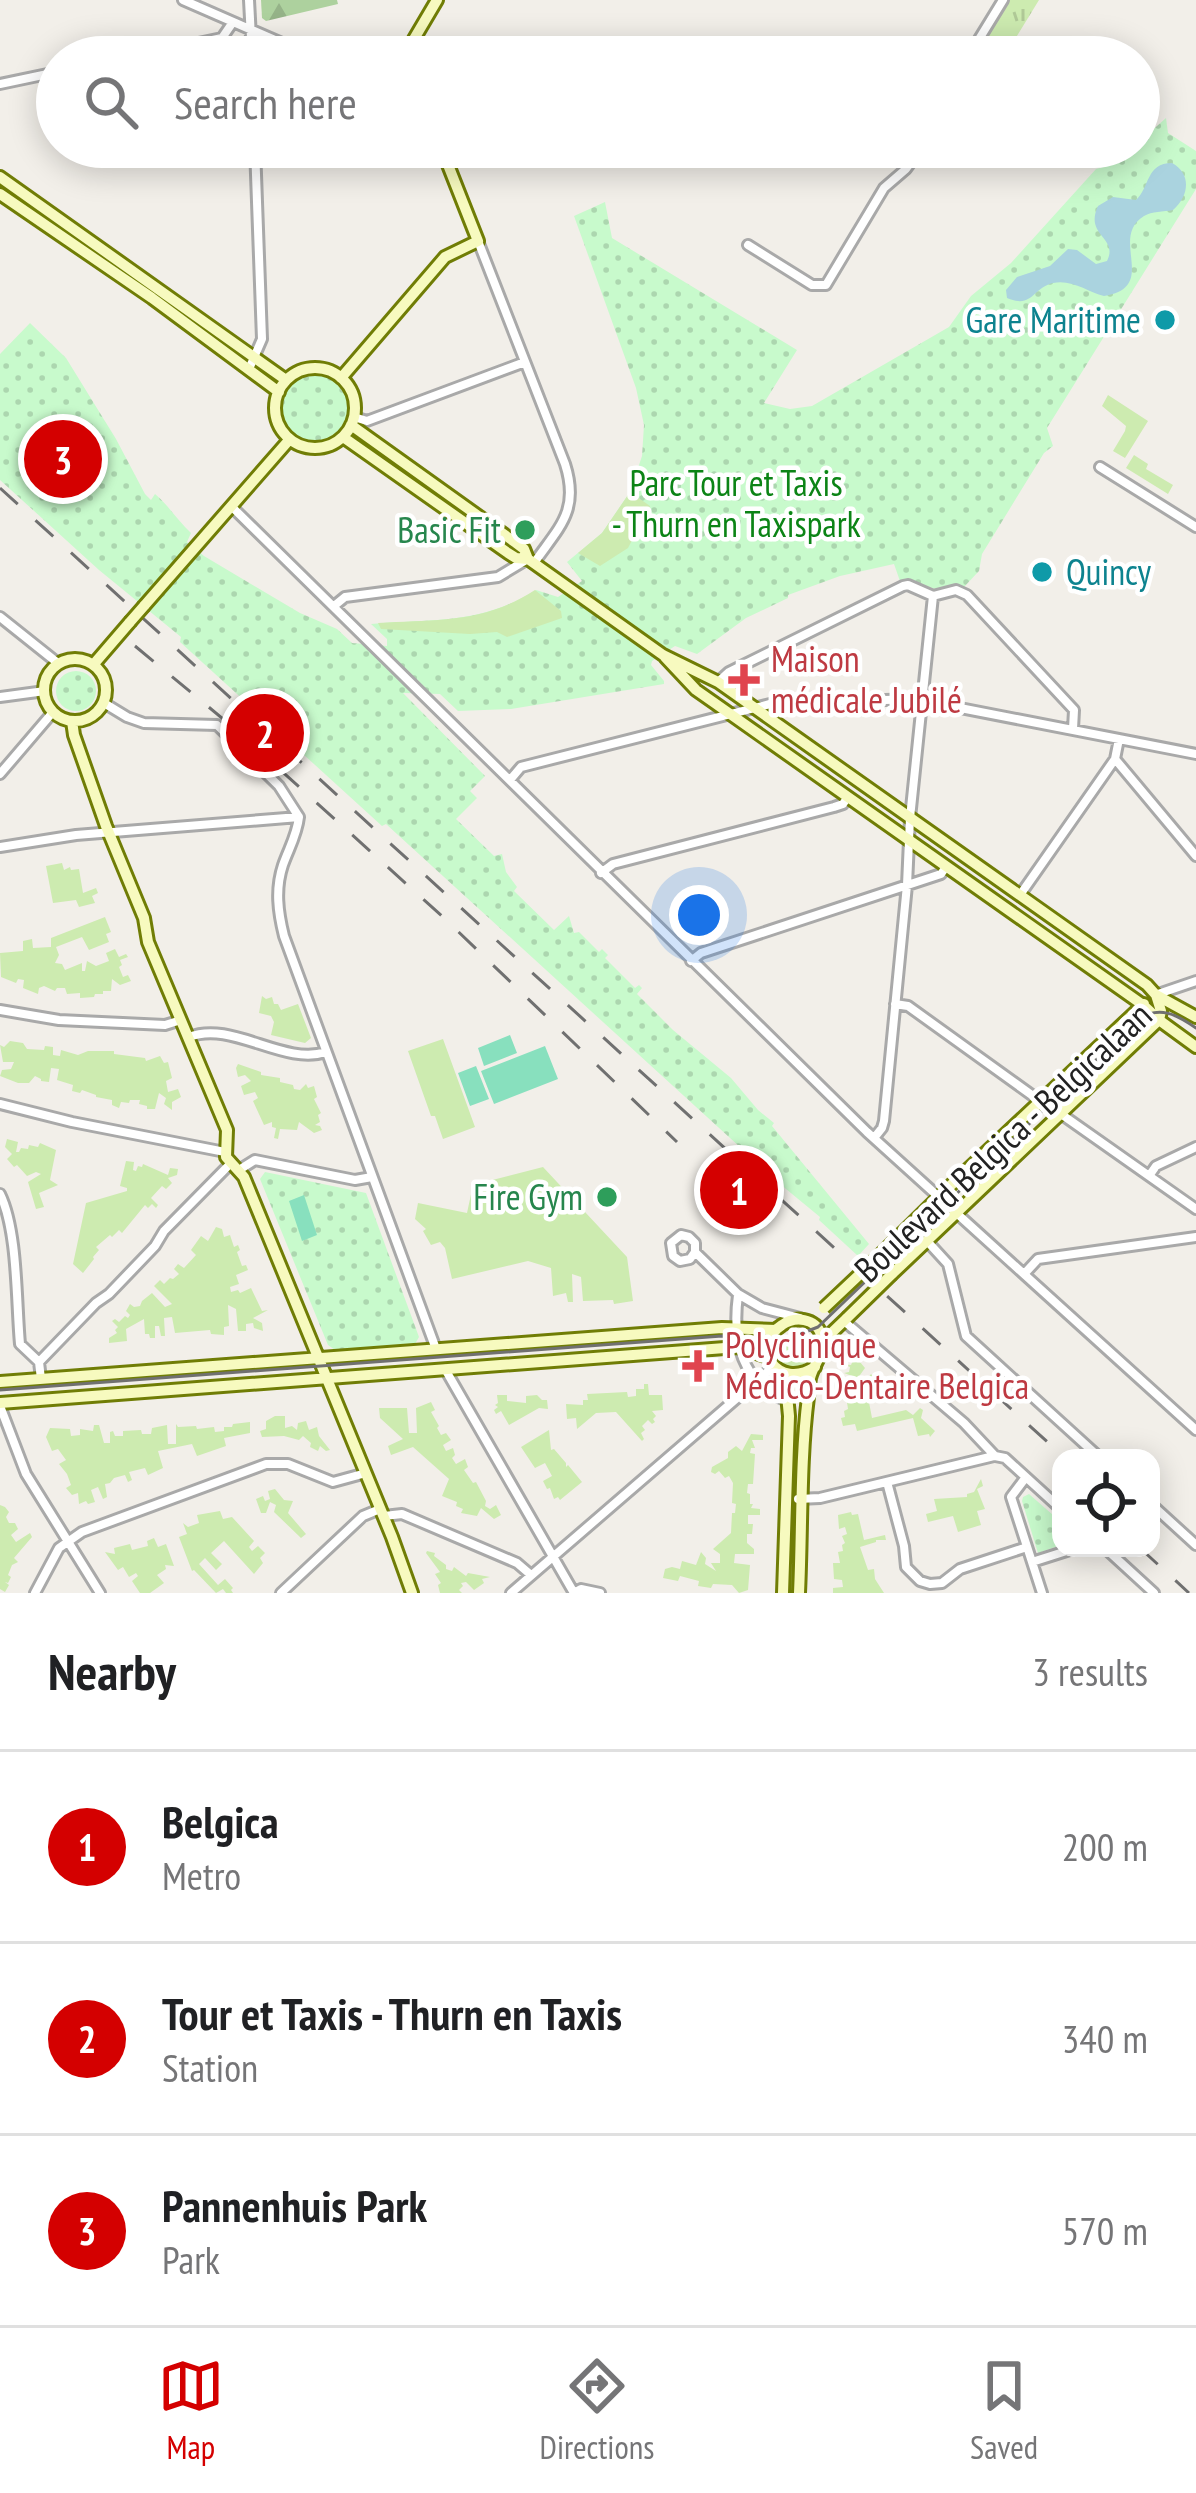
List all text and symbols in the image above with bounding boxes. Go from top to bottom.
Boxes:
search box [36,36,1160,168]
icon: search [78,69,144,135]
text: Search here [174,73,357,131]
place label: Gare Maritime [965,296,1141,343]
marker: Gare Maritime [1152,307,1178,333]
pin: 3 [24,414,102,504]
park label: Parc Tour et Taxis - Thurn en Taxispark [611,459,861,547]
place label: Basic Fit [397,506,501,553]
marker: Basic Fit [512,517,538,543]
place label: Quincy [1066,548,1151,595]
marker: Quincy [1029,559,1055,585]
place label: Maison médicale Jubilé [771,635,962,723]
marker: Maison médicale Jubilé [728,664,760,696]
pin: 2 [226,688,304,778]
your location [669,885,729,945]
street label: Boulevard Belgica - Belgicalaan [844,992,1161,1292]
pin: 1 [700,1145,778,1235]
place label: Fire Gym [473,1173,583,1220]
marker: Fire Gym [594,1184,620,1210]
place label: Polyclinique Médico-Dentaire Belgica [725,1321,1029,1409]
marker: Polyclinique Médico-Dentaire Belgica [682,1350,714,1382]
map controls [1052,1449,1160,1557]
button: locate [1052,1449,1160,1557]
text: Nearby [48,1638,176,1704]
text: 3 results [1032,1646,1148,1697]
text: Belgica [162,1792,279,1850]
text: 1 [78,1821,96,1872]
text: 200 m [1062,1821,1148,1872]
text: Metro [162,1850,241,1901]
text: Tour et Taxis - Thurn en Taxis [162,1984,622,2042]
text: 2 [78,2013,96,2064]
text: 340 m [1062,2013,1148,2064]
text: Station [162,2042,258,2093]
text: Pannenhuis Park [162,2176,427,2234]
text: 3 [78,2205,96,2256]
text: 570 m [1062,2205,1148,2256]
text: Park [162,2234,220,2285]
tab: Map [158,2353,224,2468]
tab: Directions [540,2353,654,2468]
tab: Saved [970,2353,1038,2468]

